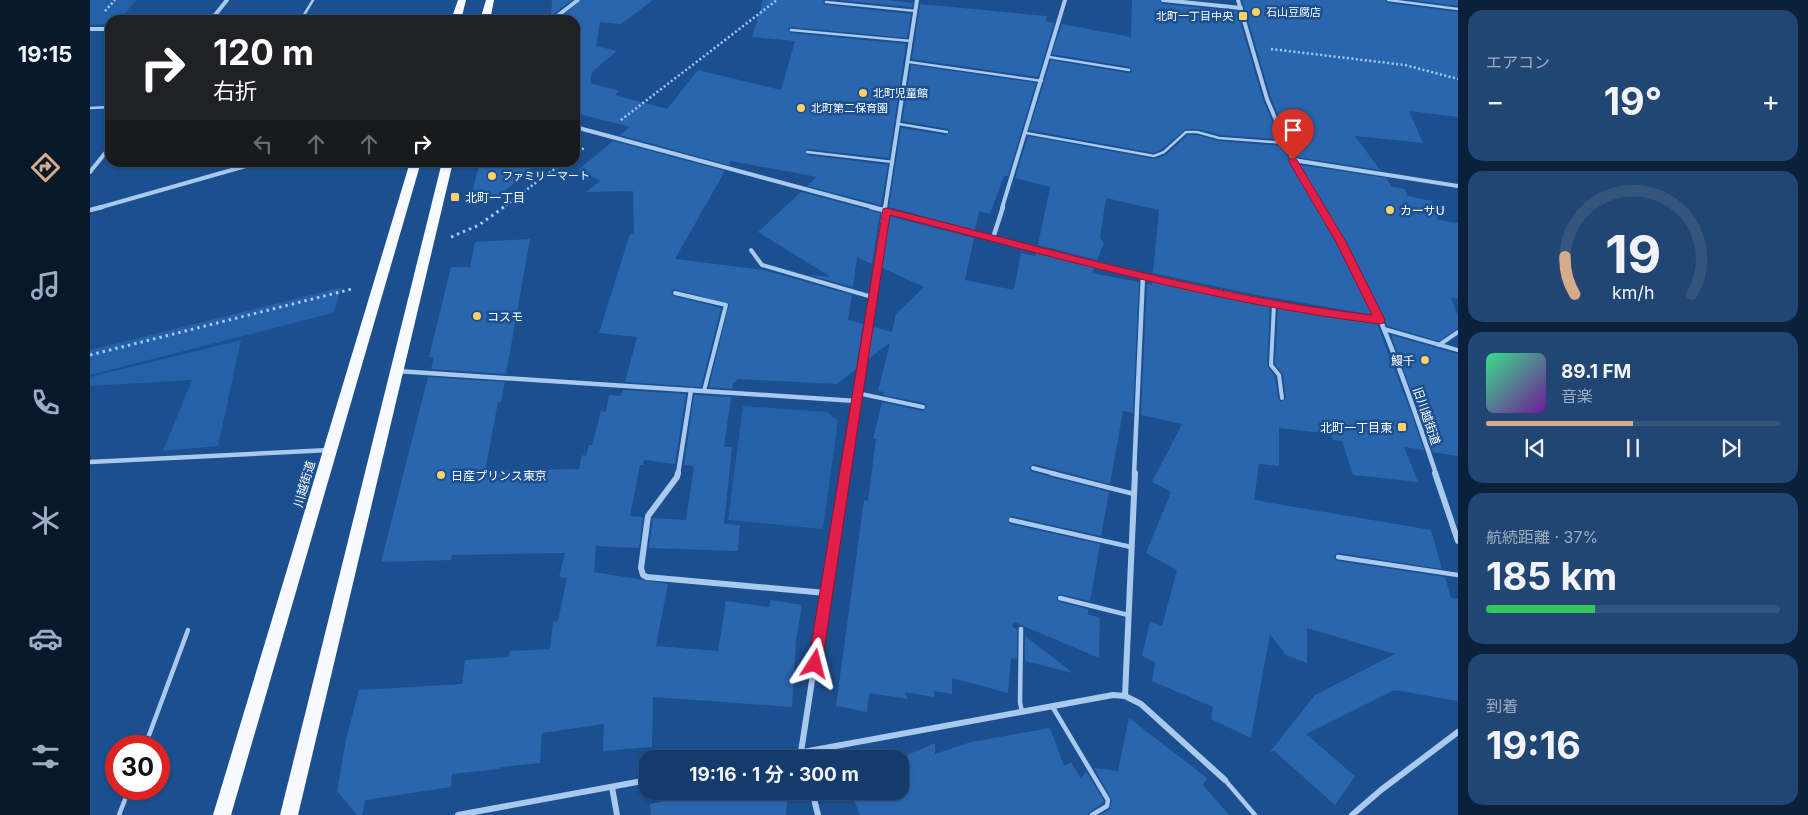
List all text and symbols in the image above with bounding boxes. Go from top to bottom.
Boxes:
place label: 石山豆腐店 [1266,5,1321,19]
marker: 石山豆腐店 [1250,6,1262,18]
place label: 北町一丁目中央 [1156,9,1234,23]
marker: 北町一丁目中央 [1237,10,1249,22]
text: 120 m [213,31,314,73]
icon: right [130,35,195,100]
text: 19:15 [18,41,72,67]
text: エアコン [1486,52,1550,72]
text: 右折 [213,78,257,104]
text: 19° [1604,78,1662,124]
text: − [1486,84,1505,118]
text: + [1761,84,1780,118]
place label: 北町児童館 [873,86,928,100]
marker: 北町児童館 [857,87,869,99]
place label: 北町第二保育園 [811,101,888,115]
marker: 北町第二保育園 [795,102,807,114]
pin [1272,109,1314,160]
icon: arrive [1279,116,1307,144]
icon: left [249,130,277,158]
icon: ahead [302,130,330,158]
icon: ahead [355,130,383,158]
icon: right [408,130,436,158]
icon: directions [28,150,63,185]
place label: ファミリーマート [502,169,590,183]
marker: ファミリーマート [486,170,498,182]
place label: 北町一丁目 [465,190,525,205]
marker: 北町一丁目 [449,191,461,203]
place label: カーサU [1400,203,1445,218]
marker: カーサU [1384,204,1396,216]
text: 19 [1605,223,1661,286]
icon: music [28,268,63,303]
text: km/h [1612,282,1654,303]
place label: コスモ [487,309,523,324]
marker: コスモ [471,310,483,322]
place label: 鰻千 [1391,353,1415,368]
marker: 鰻千 [1419,354,1431,366]
text: 89.1 FM [1561,360,1631,383]
icon: phone [28,385,63,420]
street label: 旧川越街道 [1410,385,1444,447]
text: 音楽 [1561,386,1593,406]
place label: 北町一丁目東 [1320,420,1392,435]
marker: 北町一丁目東 [1396,421,1408,433]
icon: previous [1521,434,1549,462]
icon: pause [1619,434,1647,462]
icon: next [1717,434,1745,462]
street label: 川越街道 [290,459,318,509]
place label: 日産プリンス東京 [451,468,547,483]
marker: 日産プリンス東京 [435,469,447,481]
icon: climate [28,503,63,538]
text: 航続距離 · 37% [1486,527,1598,547]
text: 185 km [1486,553,1617,599]
icon: car [28,621,63,656]
position arrow [788,637,840,689]
text: 到着 [1486,696,1518,716]
text: 19:16 [1486,722,1581,768]
speed limit sign: 30 [105,735,170,800]
icon: filters [28,739,63,774]
text: 19:16 · 1 分 · 300 m [689,763,859,786]

